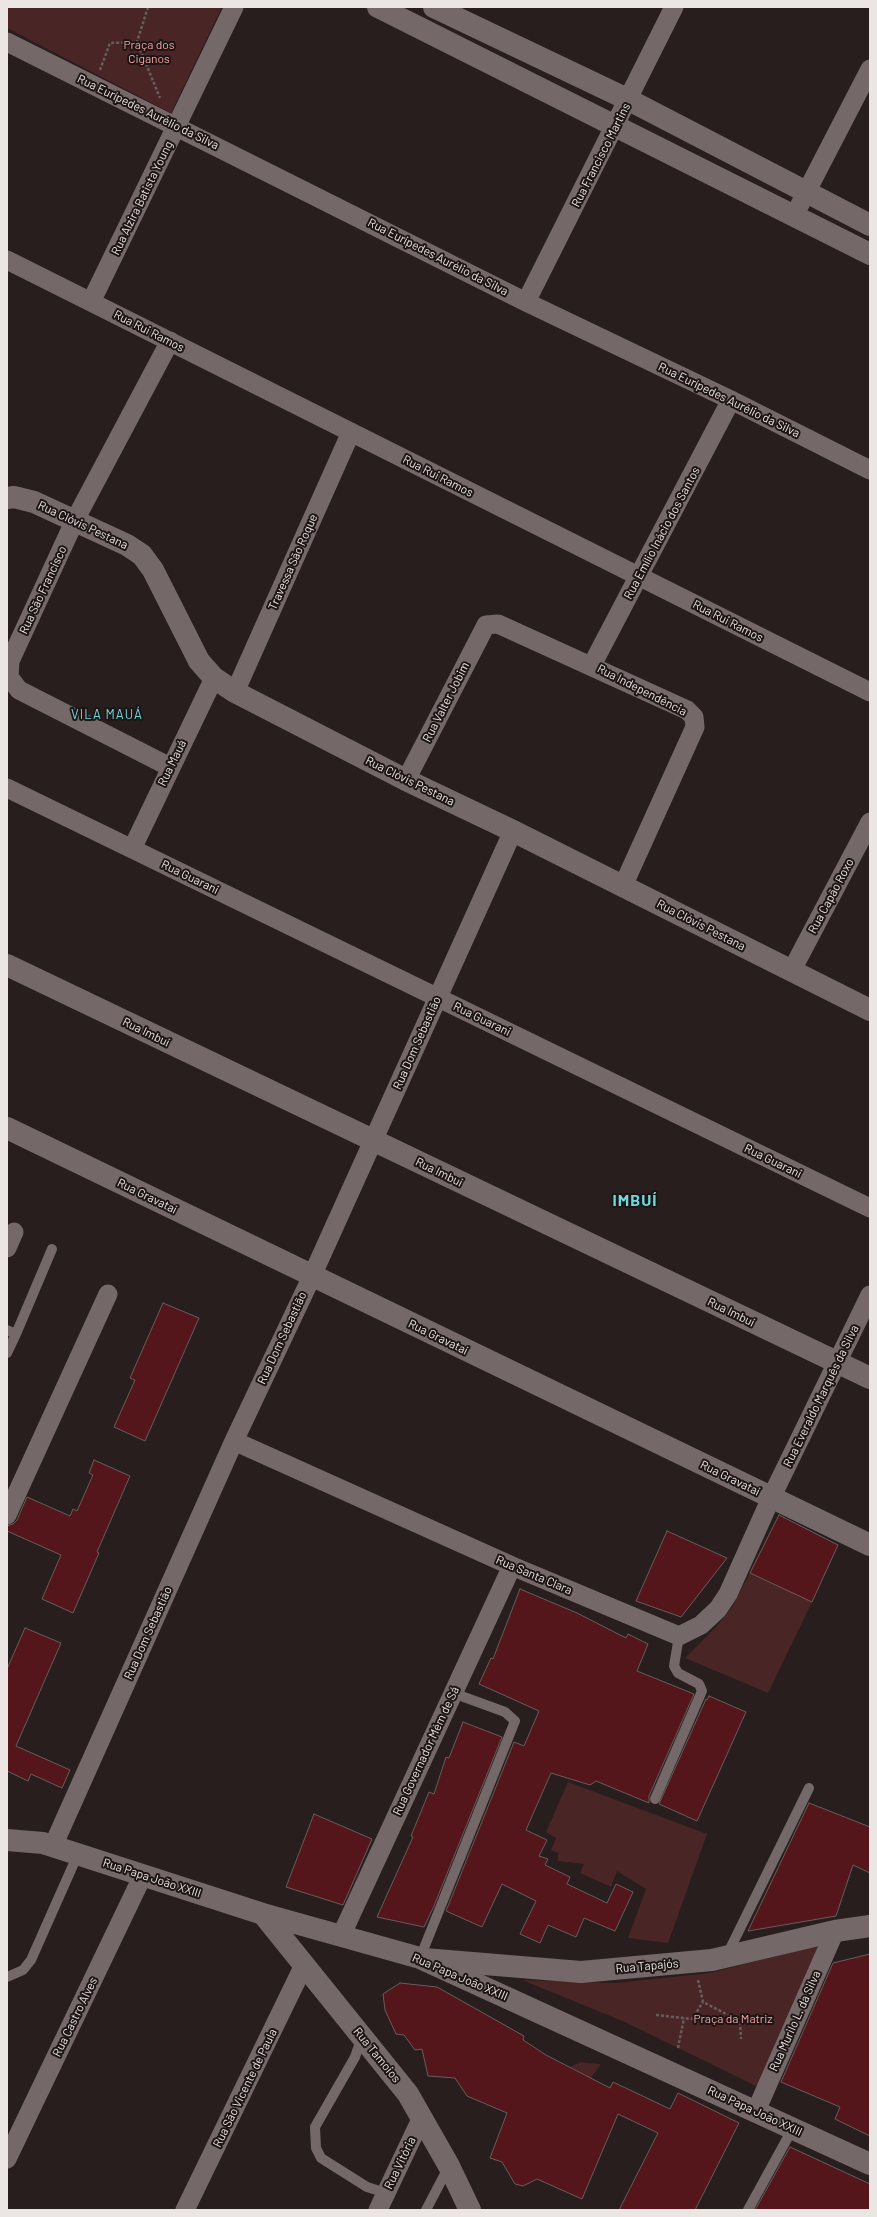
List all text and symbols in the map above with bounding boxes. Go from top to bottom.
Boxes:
park label: Praça dos Ciganos [123,38,175,66]
street label: Rua Eurípedes Aurélio da Silva [75,71,221,153]
street label: Rua Francisco Martins [568,101,634,209]
street label: Rua Alzira Batista Young [108,139,176,257]
street label: Rua Eurípedes Aurélio da Silva [365,215,511,299]
street label: Rua Rui Ramos [111,307,187,355]
street label: Rua Eurípedes Aurélio da Silva [656,359,802,441]
street label: Rua Rui Ramos [400,452,476,500]
street label: Rua Emílio Inácio dos Santos [621,464,703,602]
street label: Rua Clóvis Pestana [36,498,130,552]
street label: Travessa São Roque [265,512,321,612]
street label: Rua São Francisco [16,544,70,636]
street label: Rua Rui Ramos [690,597,766,645]
street label: Rua Valter Jobim [420,660,472,744]
street label: Rua Independência [595,661,689,719]
district label: VILA MAUÁ [71,707,143,723]
street label: Rua Mauá [155,738,189,788]
street label: Rua Clóvis Pestana [363,753,457,809]
street label: Rua Capão Roxo [805,856,857,936]
street label: Rua Guarani [159,857,221,897]
street label: Rua Clóvis Pestana [654,896,748,954]
street label: Rua Dom Sebastião [390,994,444,1092]
street label: Rua Guarani [451,999,513,1039]
street label: Rua Imbuí [120,1014,172,1050]
street label: Rua Guarani [742,1141,804,1181]
street label: Rua Imbuí [413,1154,465,1190]
street label: Rua Gravataí [115,1175,179,1217]
district label: IMBUÍ [613,1191,657,1211]
street label: Rua Dom Sebastião [254,1289,310,1387]
street label: Rua Imbuí [705,1294,757,1330]
street label: Rua Gravataí [406,1316,470,1358]
street label: Rua Everaldo Marquês da Silva [780,1323,862,1469]
street label: Rua Gravataí [698,1457,762,1499]
street label: Rua Santa Clara [494,1552,574,1598]
street label: Rua Dom Sebastião [121,1584,175,1682]
street label: Rua Governador Mém de Sá [390,1684,462,1818]
street label: Rua Papa João XXIII [101,1855,203,1901]
street label: Rua Papa João XXIII [410,1950,510,2004]
street label: Rua Tapajós [615,1956,679,1976]
street label: Rua Murilo L. da Silva [766,1968,824,2074]
street label: Rua Castro Alves [50,1975,100,2059]
park label: Praça da Matriz [693,2012,773,2026]
street label: Rua Tamoios [350,2024,404,2086]
street label: Rua São Vicente de Paula [210,2026,280,2150]
street label: Rua Papa João XXIII [705,2083,805,2139]
street label: Rua Vitória [381,2134,419,2192]

